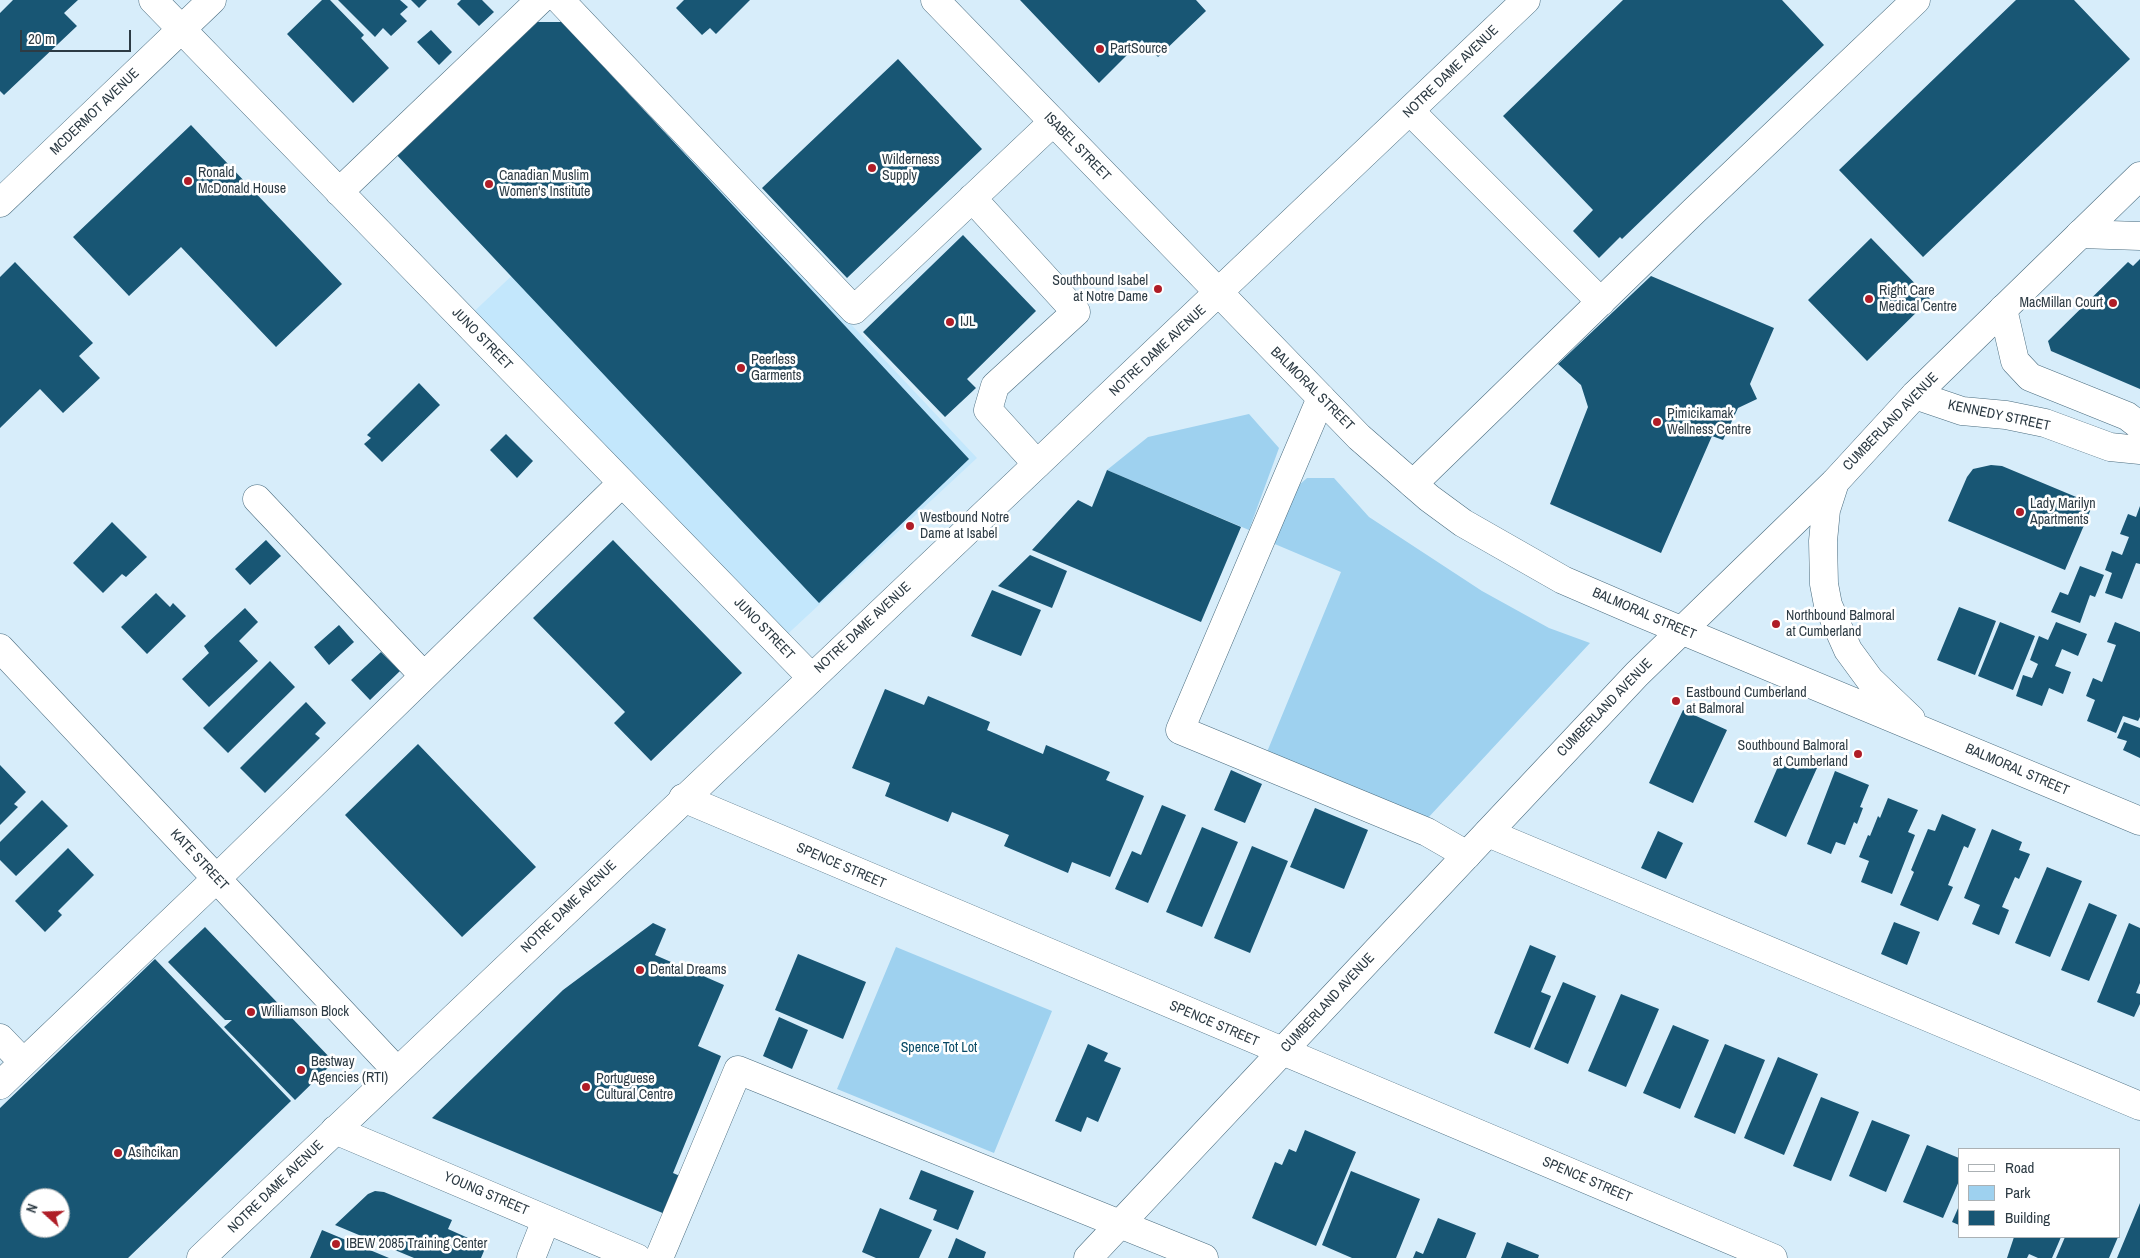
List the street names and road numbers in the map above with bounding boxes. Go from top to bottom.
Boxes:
street label: NOTRE DAME AVENUE [1400,22,1502,122]
street label: MCDERMOT AVENUE [47,65,143,159]
street label: ISABEL STREET [1040,109,1114,185]
street label: NOTRE DAME AVENUE [1106,302,1210,400]
street label: JUNO STREET [448,304,516,374]
street label: BALMORAL STREET [1267,344,1357,434]
street label: CUMBERLAND AVENUE [1840,369,1942,475]
street label: KENNEDY STREET [1946,397,2052,435]
street label: NOTRE DAME AVENUE [811,579,915,677]
street label: BALMORAL STREET [1590,585,1698,643]
street label: JUNO STREET [730,594,798,664]
street label: CUMBERLAND AVENUE [1554,655,1656,761]
street label: BALMORAL STREET [1963,741,2071,799]
street label: KATE STREET [166,826,232,894]
street label: SPENCE STREET [794,840,888,892]
street label: NOTRE DAME AVENUE [518,857,620,957]
street label: CUMBERLAND AVENUE [1278,950,1378,1056]
street label: SPENCE STREET [1167,998,1261,1050]
street label: NOTRE DAME AVENUE [225,1137,327,1237]
street label: SPENCE STREET [1540,1154,1634,1206]
street label: YOUNG STREET [441,1169,531,1219]

